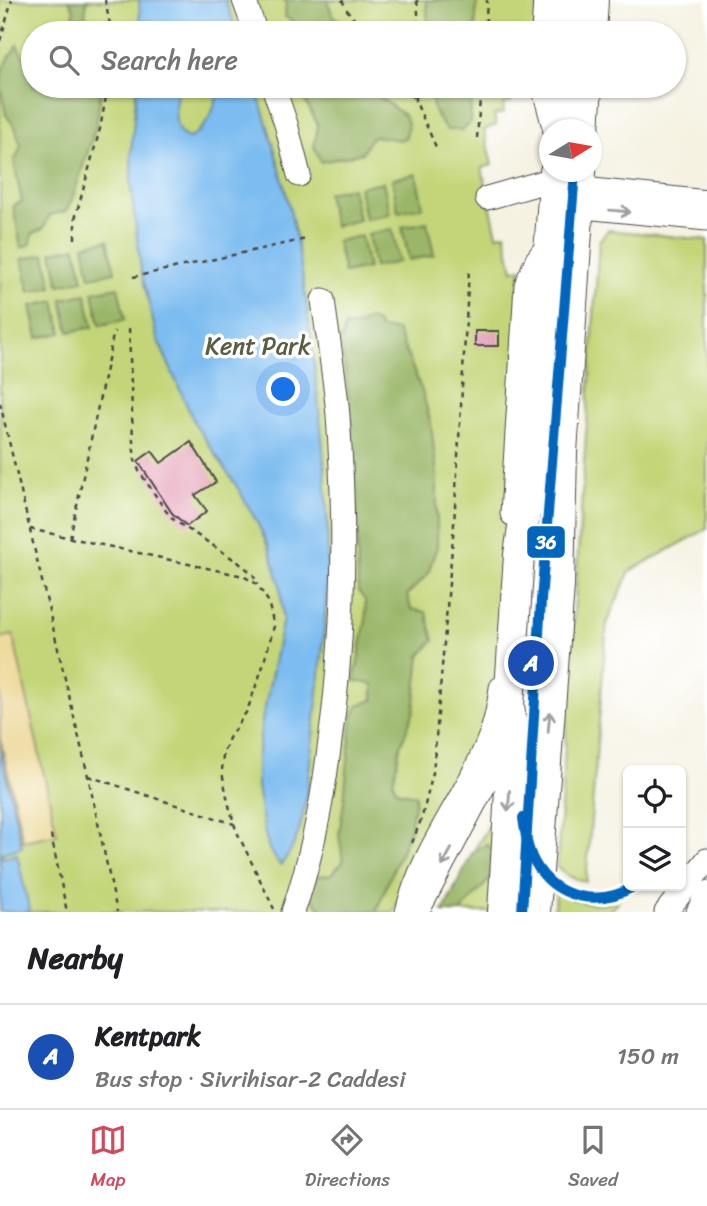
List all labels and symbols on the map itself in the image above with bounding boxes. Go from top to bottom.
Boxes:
north arrow [539,119,602,182]
one-way arrow [609,205,631,218]
park label: Kent Park [205,325,311,367]
your location [266,372,300,406]
line badge: 36 [526,525,566,559]
text: 36 [534,526,557,559]
pin: A [508,637,554,689]
one-way arrow [543,711,556,734]
one-way arrow [503,789,516,812]
one-way arrow [439,846,453,867]

